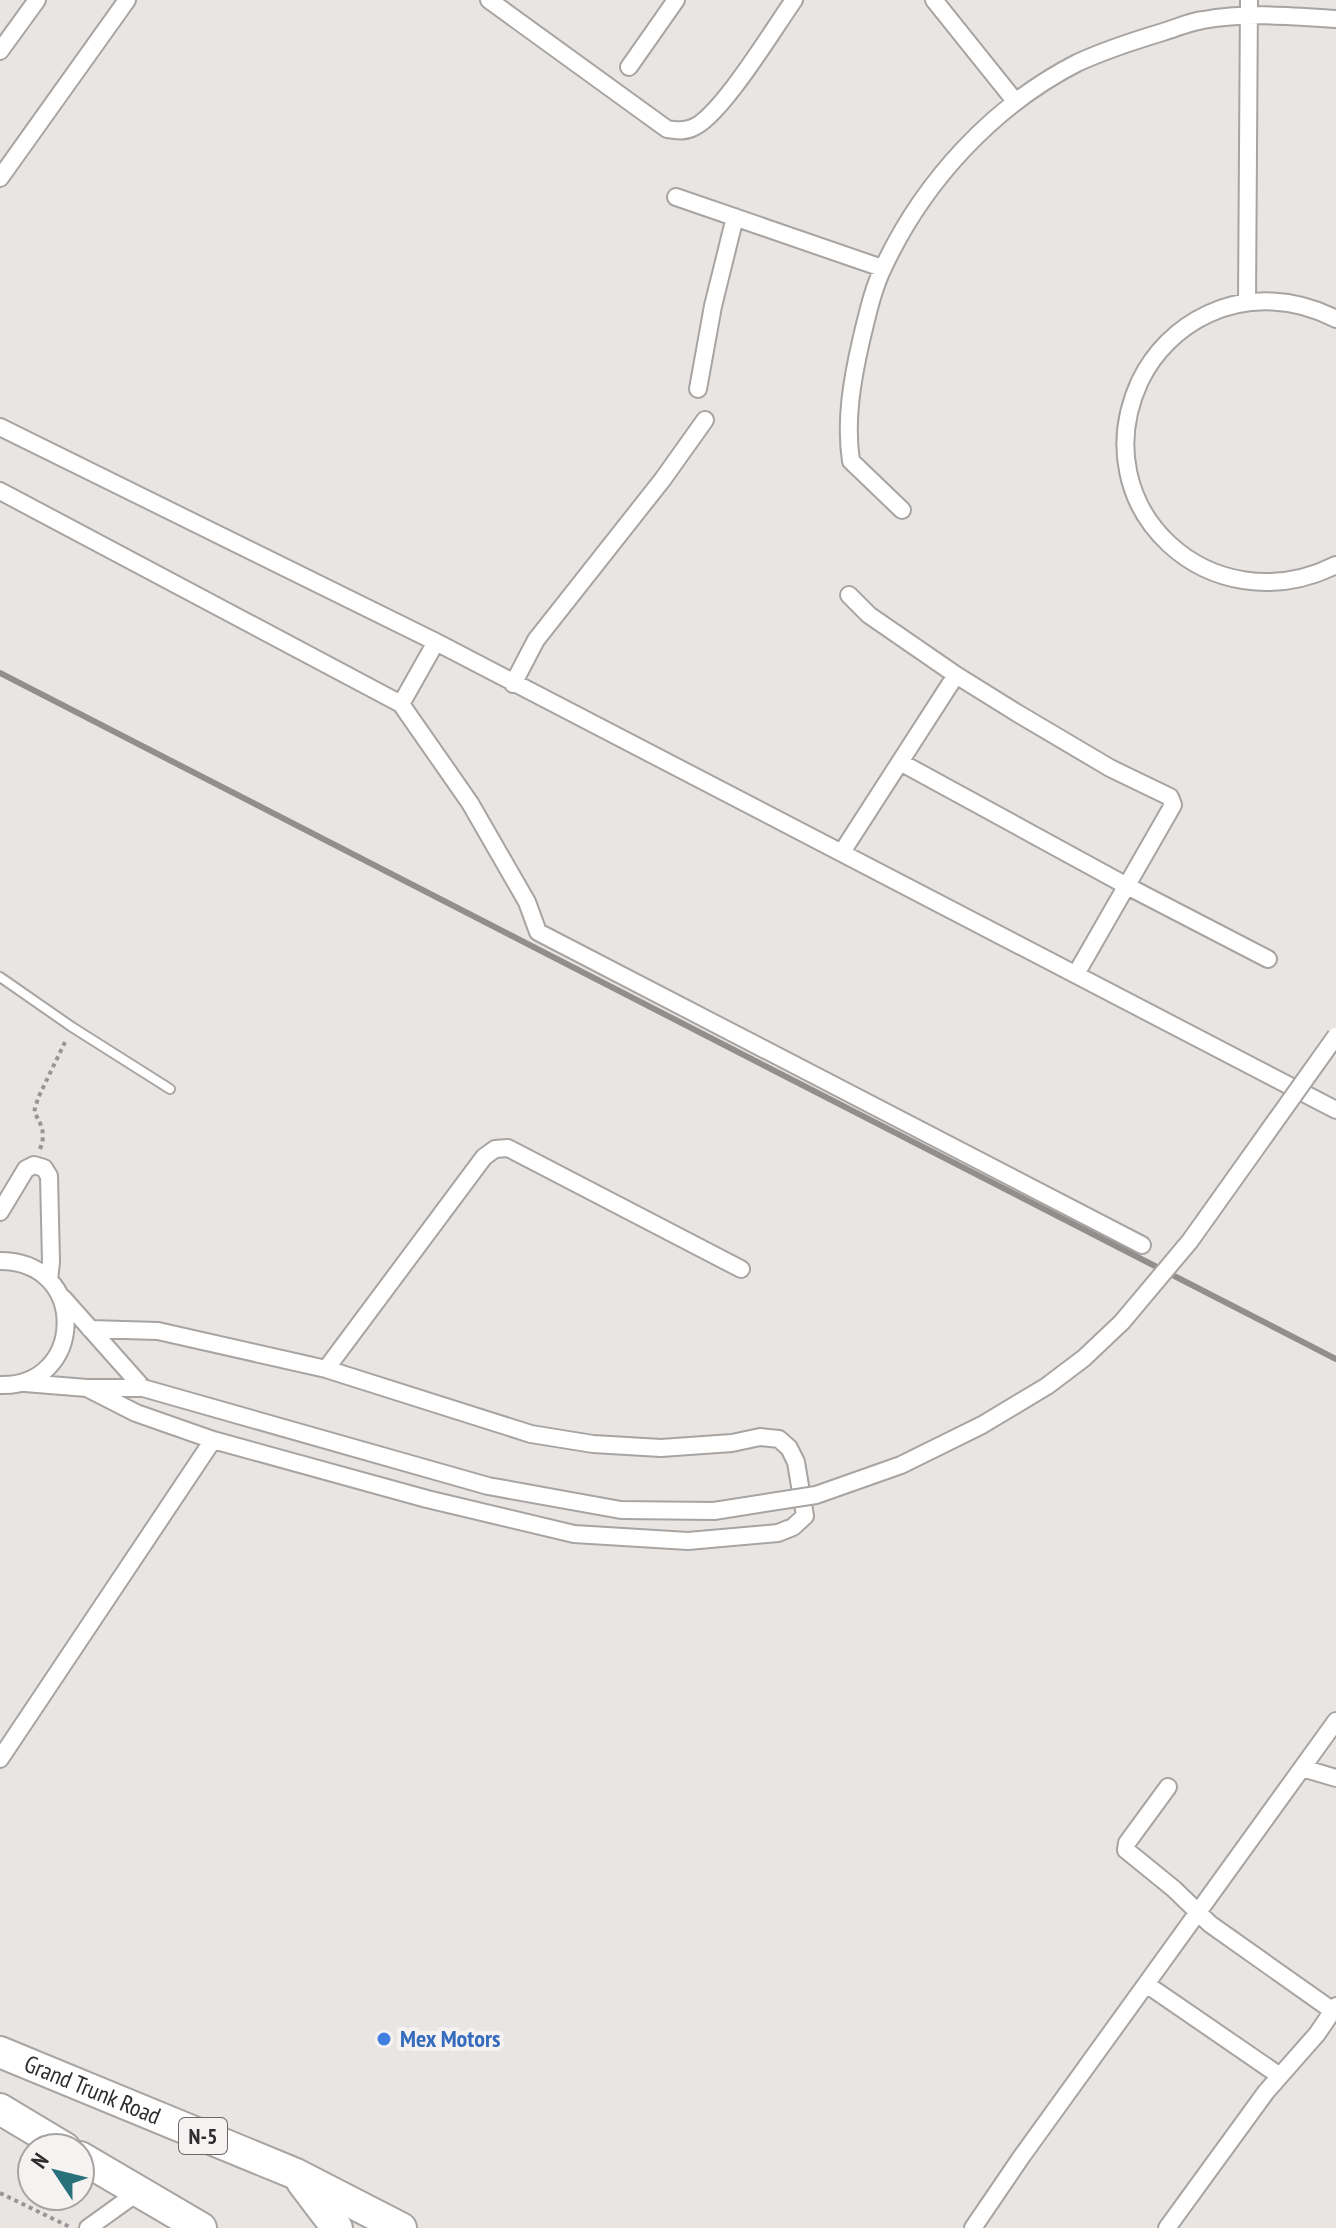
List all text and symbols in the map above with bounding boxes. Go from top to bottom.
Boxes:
place label: Mex Motors [400,2023,500,2054]
marker: Mex Motors [375,2030,393,2048]
street label: Grand Trunk Road [20,2048,165,2132]
road number: N-5 [179,2118,227,2154]
north arrow [16,2132,96,2212]
text: N [25,2148,54,2173]

